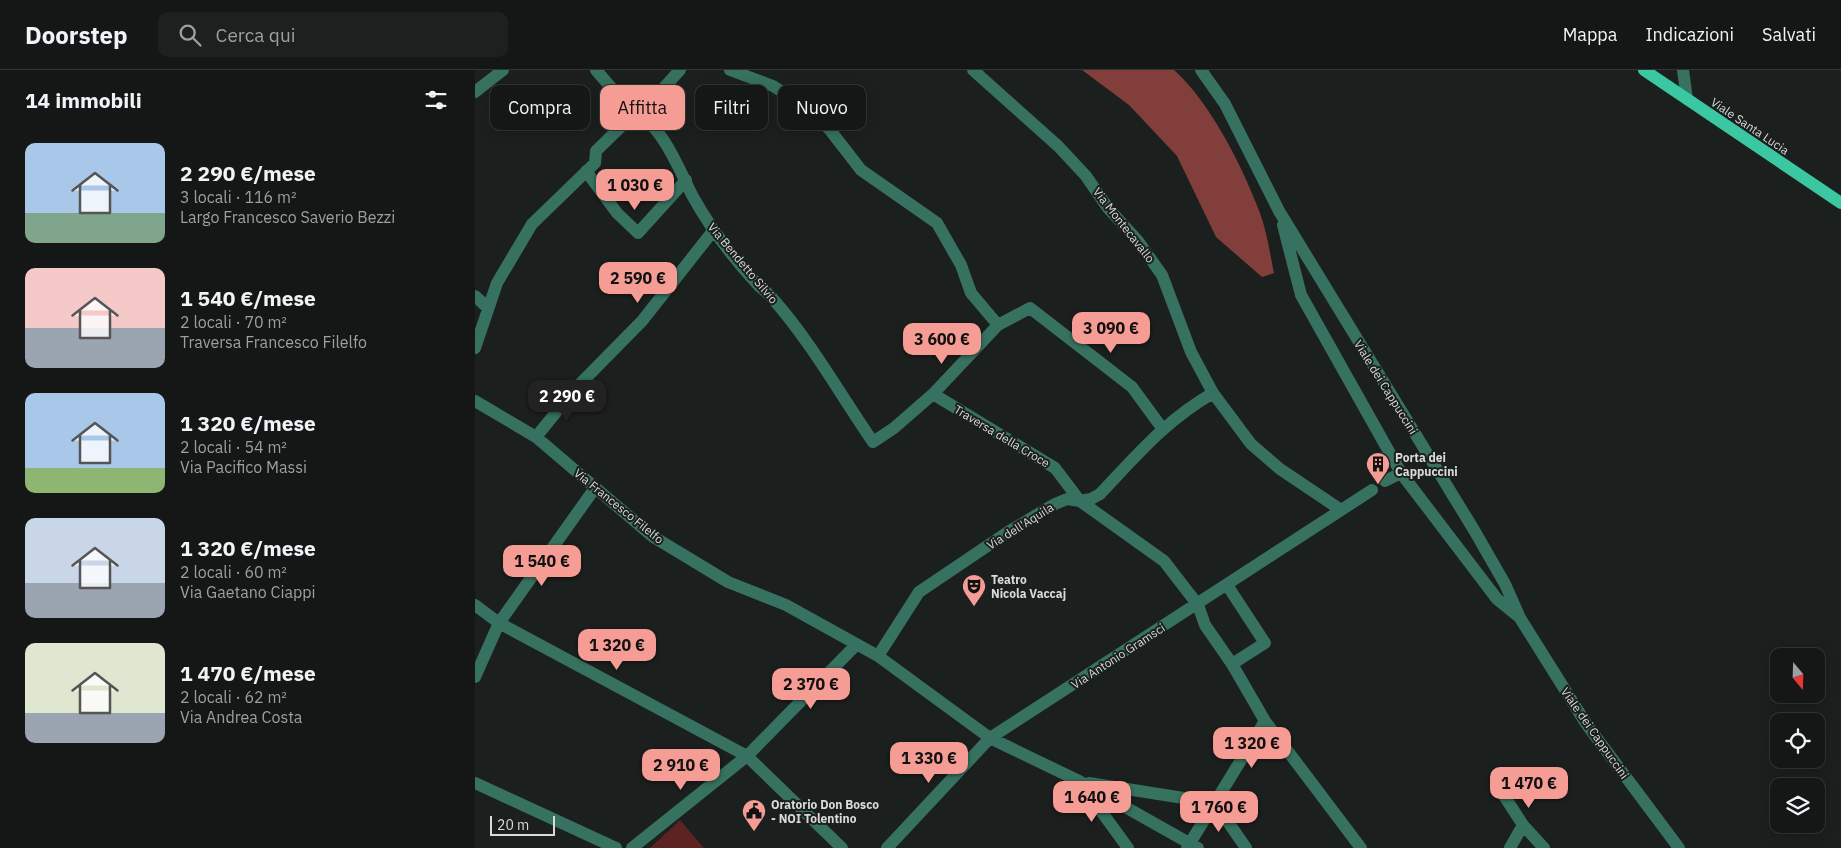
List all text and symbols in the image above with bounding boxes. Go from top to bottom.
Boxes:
search box [158,12,508,57]
text: Doorstep [25,19,128,51]
icon: search [176,21,204,49]
text: Cerca qui [216,23,295,47]
text: Mappa [1563,23,1617,46]
text: Indicazioni [1645,23,1734,46]
text: Salvati [1762,23,1816,46]
chip: Compra [490,85,590,130]
chip: Affitta [600,85,685,130]
chip: Filtri [695,85,768,130]
chip: Nuovo [778,85,866,130]
text: 14 immobili [25,86,142,114]
icon: filters [422,86,450,114]
street label: Viale Santa Lucia [1708,94,1792,158]
text: 2 290 €/mese [180,159,316,187]
icon: home [65,163,125,223]
pin: 1 030 € [589,168,681,211]
text: 1 030 € [607,175,663,195]
street label: Via Montecavallo [1090,184,1158,266]
text: 3 locali · 116 m² [180,187,296,207]
text: Largo Francesco Saverio Bezzi [180,207,395,227]
street label: Via Bendetto Silvio [705,220,781,307]
pin: 2 590 € [592,262,684,304]
text: 2 590 € [610,268,666,288]
text: 1 540 €/mese [180,284,316,312]
icon: home [65,288,125,348]
text: 2 locali · 70 m² [180,312,287,332]
pin: 3 090 € [1065,312,1157,354]
text: 3 090 € [1083,318,1139,338]
pin: 3 600 € [896,322,988,365]
text: 3 600 € [914,329,970,349]
text: Traversa Francesco Filelfo [180,332,367,352]
street label: Viale dei Cappuccini [1351,337,1421,437]
pin: 2 290 € [521,380,613,422]
text: 2 290 € [539,386,595,406]
street label: Traversa della Croce [951,401,1053,471]
text: 1 320 €/mese [180,409,316,437]
icon: home [65,413,125,473]
text: 2 locali · 54 m² [180,437,287,457]
place label: Porta dei Cappuccini [1395,450,1458,479]
building icon: Porta dei Cappuccini [1365,451,1391,485]
text: Via Pacifico Massi [180,457,307,477]
street label: Via Francesco Filelfo [571,465,667,547]
street label: Via dell'Aquila [984,499,1057,553]
text: 1 320 €/mese [180,534,316,562]
icon: home [65,538,125,598]
pin: 1 540 € [496,544,588,587]
text: 1 540 € [514,551,570,571]
text: 2 locali · 60 m² [180,562,287,582]
place label: Teatro Nicola Vaccaj [991,572,1066,601]
theatre icon: Teatro Nicola Vaccaj [961,573,987,607]
text: Via Gaetano Ciappi [180,582,316,602]
street label: Via Antonio Gramsci [1068,620,1168,692]
pin: 1 320 € [571,628,663,671]
text: 1 320 € [589,635,645,655]
north arrow [1770,648,1825,702]
map controls [1770,648,1825,833]
text: 1 470 €/mese [180,659,316,687]
icon: home [65,663,125,723]
pin: 2 370 € [765,668,857,710]
text: 2 370 € [783,674,839,694]
street label: Viale dei Cappuccini [1558,684,1632,782]
text: 2 locali · 62 m² [180,687,287,707]
text: Via Andrea Costa [180,707,302,727]
button: locate [1770,713,1825,768]
pin: 1 320 € [1206,726,1298,769]
text: 1 320 € [1224,733,1280,753]
pin: 1 330 € [883,742,975,784]
pin: 2 910 € [635,748,727,791]
text: 1 330 € [901,748,957,768]
text: 2 910 € [653,755,709,775]
pin: 1 470 € [1483,766,1575,809]
text: 1 470 € [1501,773,1557,793]
button: layers [1770,778,1825,833]
pin: 1 640 € [1046,780,1138,823]
text: 1 640 € [1064,787,1120,807]
pin: 1 760 € [1173,790,1265,833]
place label: Oratorio Don Bosco - NOI Tolentino [771,797,879,826]
text: 1 760 € [1191,797,1247,817]
public building icon: Oratorio Don Bosco - NOI Tolentino [741,798,767,832]
scale bar [490,813,555,836]
text: 20 m [497,816,529,834]

